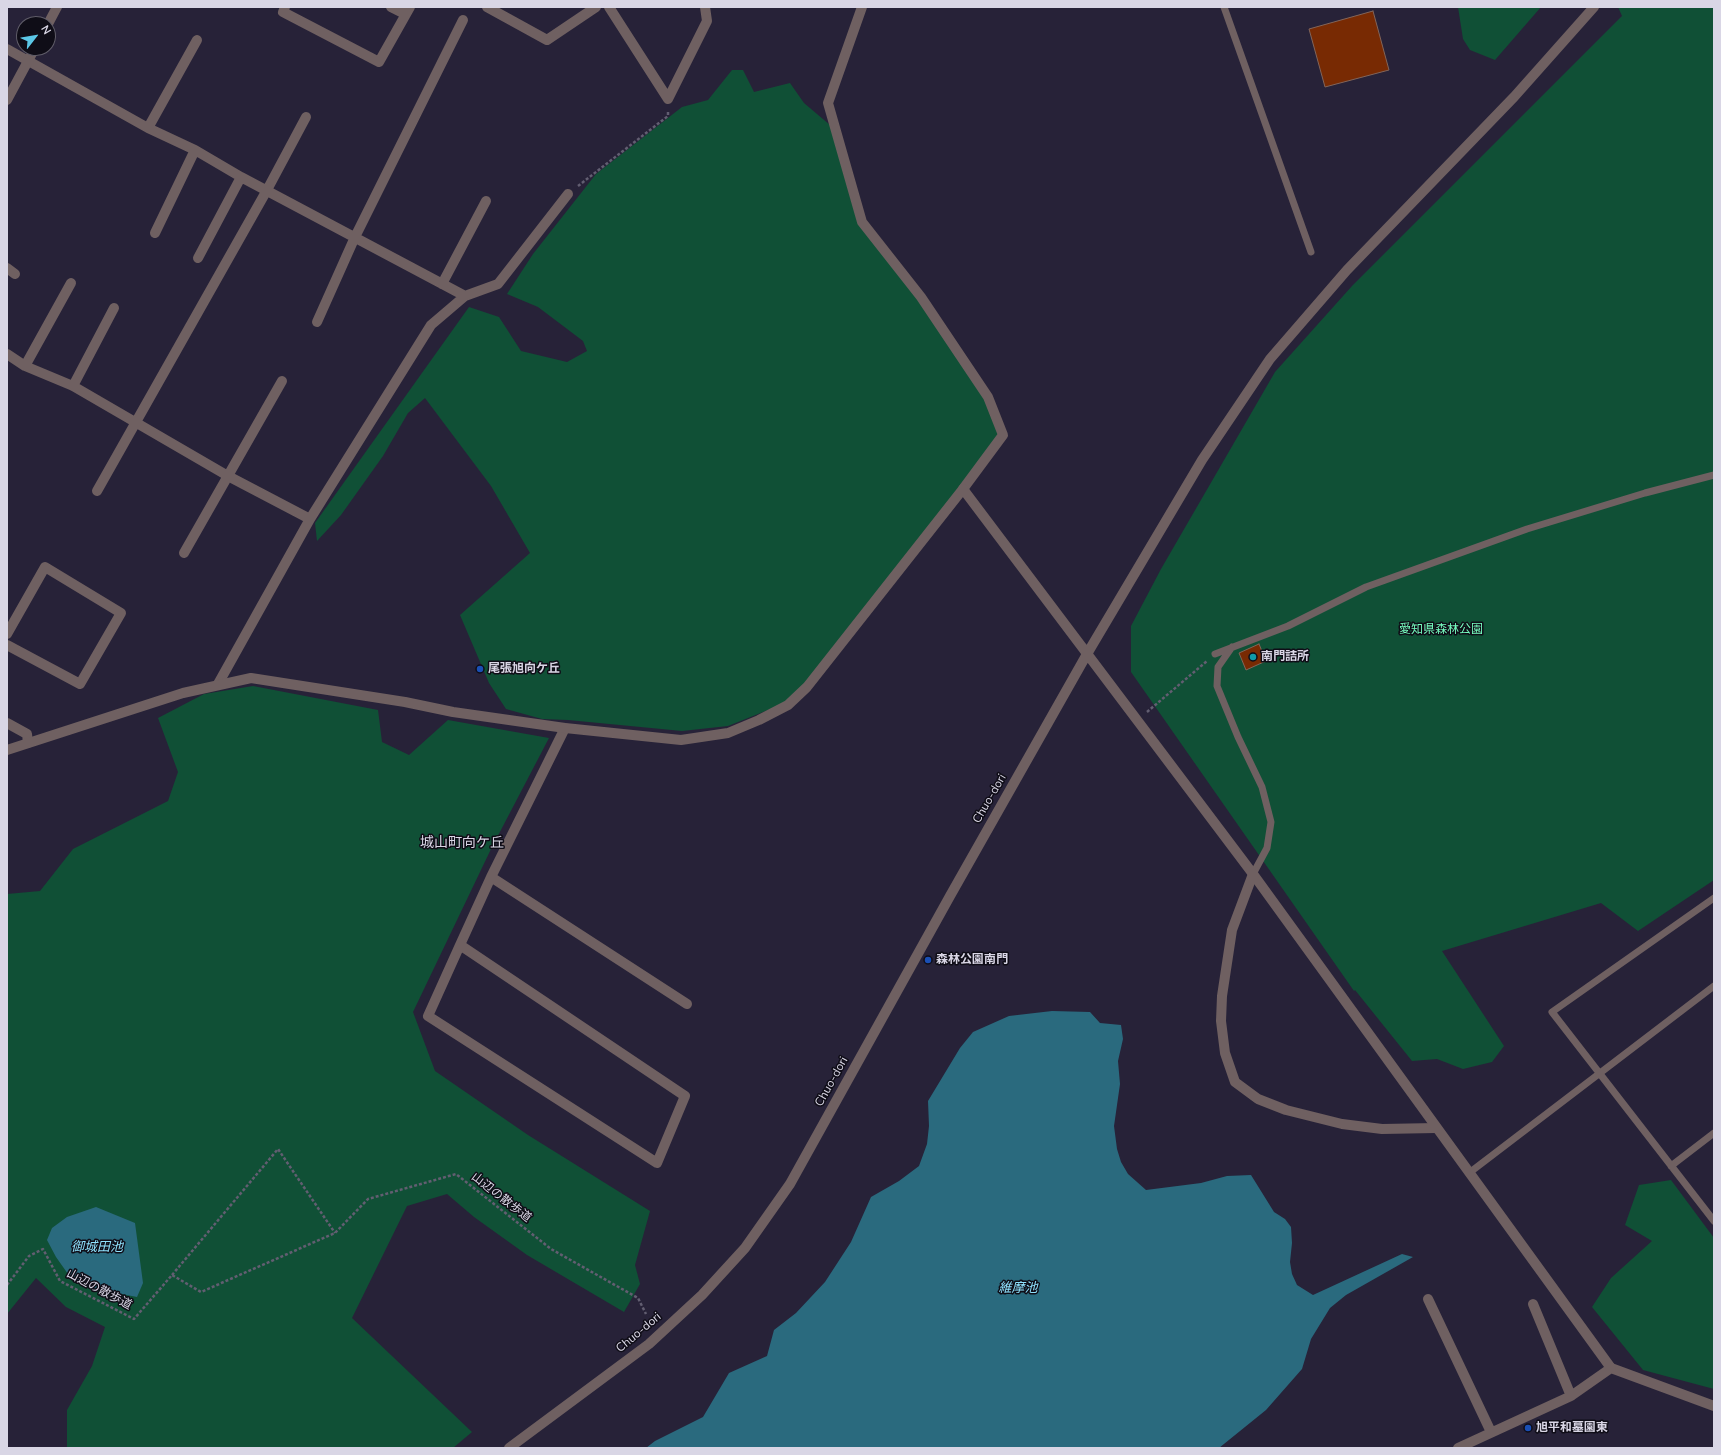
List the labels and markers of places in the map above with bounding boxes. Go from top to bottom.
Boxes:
place label: 南門詰所 [1261,650,1309,664]
marker: 南門詰所 [1248,652,1258,662]
place label: 尾張旭向ケ丘 [488,662,560,676]
marker: 尾張旭向ケ丘 [475,664,485,674]
place label: 森林公園南門 [936,953,1008,967]
marker: 森林公園南門 [923,955,933,965]
place label: 旭平和墓園東 [1536,1421,1608,1435]
marker: 旭平和墓園東 [1523,1423,1533,1433]

